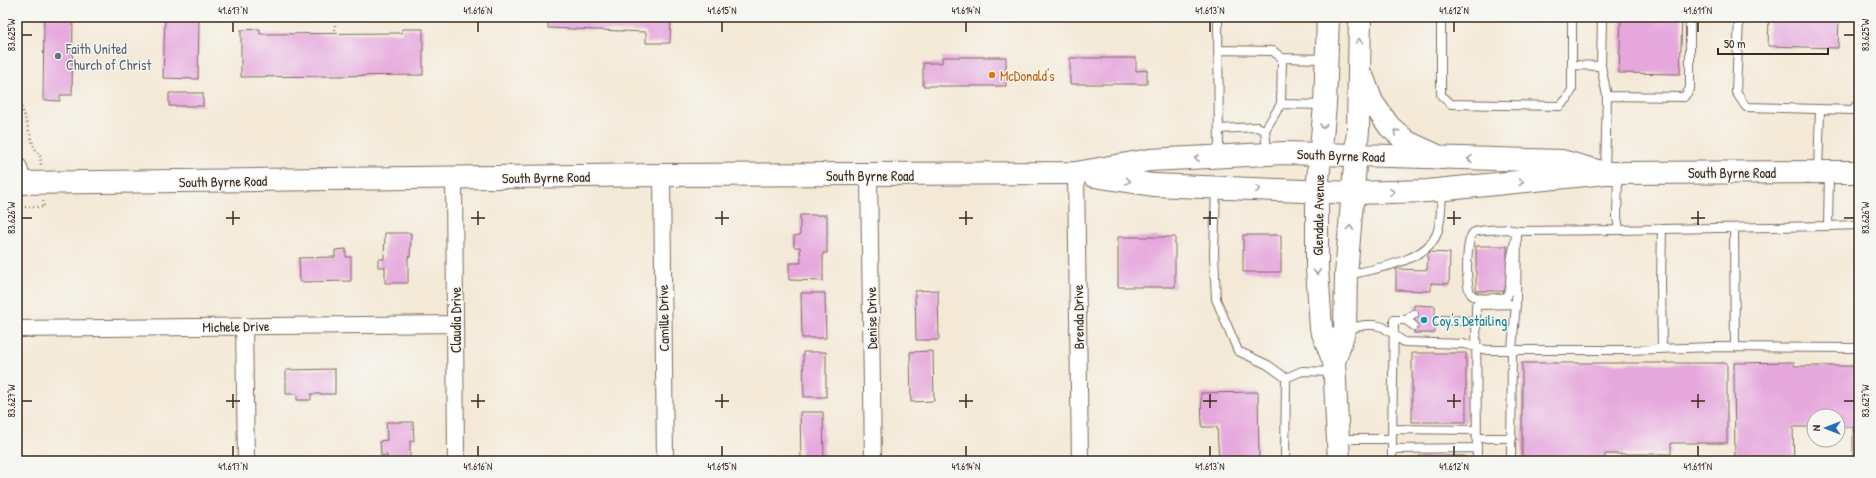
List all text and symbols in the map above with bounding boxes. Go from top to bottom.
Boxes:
text: 41.617°N [218,4,248,17]
text: 41.616°N [464,4,492,17]
text: 41.615°N [707,4,737,17]
text: 41.614°N [952,4,980,17]
text: 41.613°N [1195,4,1225,17]
text: 41.612°N [1439,4,1469,17]
text: 41.611°N [1684,4,1712,17]
text: 83.625°W [5,18,18,51]
text: 83.625°W [1859,18,1872,51]
scale bar [1718,30,1828,56]
text: 50 m [1724,35,1745,52]
one-way arrow [1355,38,1364,44]
place label: Faith United Church of Christ [65,39,151,74]
marker: Faith United Church of Christ [53,51,63,61]
place label: McDonald's [1000,66,1055,85]
marker: McDonald's [987,70,997,80]
one-way arrow [1318,123,1327,129]
one-way arrow [1394,130,1401,137]
street label: South Byrne Road [1297,144,1386,167]
one-way arrow [1194,153,1200,162]
one-way arrow [1467,154,1473,163]
street label: South Byrne Road [1688,163,1777,183]
street label: South Byrne Road [826,166,915,186]
street label: South Byrne Road [502,167,591,188]
street label: South Byrne Road [179,171,268,192]
street label: Glendale Avenue [1308,174,1328,256]
one-way arrow [1125,176,1131,185]
one-way arrow [1518,177,1524,186]
one-way arrow [1255,185,1261,193]
one-way arrow [1389,188,1395,196]
text: 83.626°W [5,201,18,234]
text: 83.626°W [1859,201,1872,234]
one-way arrow [1346,225,1355,231]
one-way arrow [1313,269,1321,275]
street label: Camille Drive [653,284,673,352]
street label: Brenda Drive [1068,284,1088,350]
street label: Denise Drive [861,286,881,349]
street label: Claudia Drive [446,287,465,353]
place label: Coy's Detailing [1432,311,1507,331]
marker: Coy's Detailing [1419,315,1429,325]
street label: Michele Drive [202,316,270,336]
text: 83.627°W [5,384,18,418]
text: 83.627°W [1859,384,1872,418]
north arrow [1806,408,1846,448]
text: N [1809,425,1823,431]
text: 41.617°N [218,460,248,473]
text: 41.616°N [464,460,492,473]
text: 41.615°N [707,460,737,473]
text: 41.614°N [952,460,980,473]
text: 41.613°N [1195,460,1225,473]
text: 41.612°N [1439,460,1469,473]
text: 41.611°N [1684,460,1712,473]

